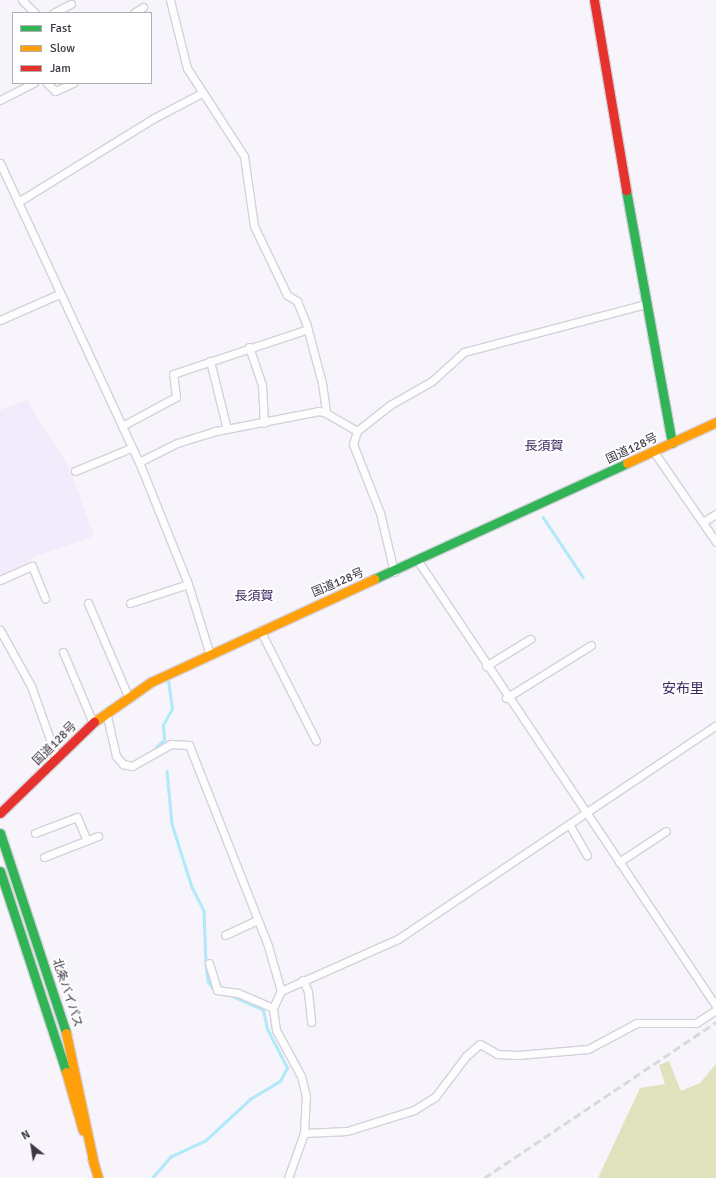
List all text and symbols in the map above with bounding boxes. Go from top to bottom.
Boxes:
legend [12,12,152,84]
text: Fast [50,21,71,36]
text: Slow [50,41,75,56]
text: Jam [50,61,71,76]
street label: 国道128号 [604,431,660,467]
district label: 長須賀 [525,438,563,454]
street label: 国道128号 [310,566,366,600]
district label: 長須賀 [235,588,273,604]
district label: 安布里 [662,681,704,697]
street label: 国道128号 [30,719,80,769]
street label: 北条バイパス [49,957,85,1029]
north arrow [12,1126,52,1166]
text: N [19,1128,32,1143]

